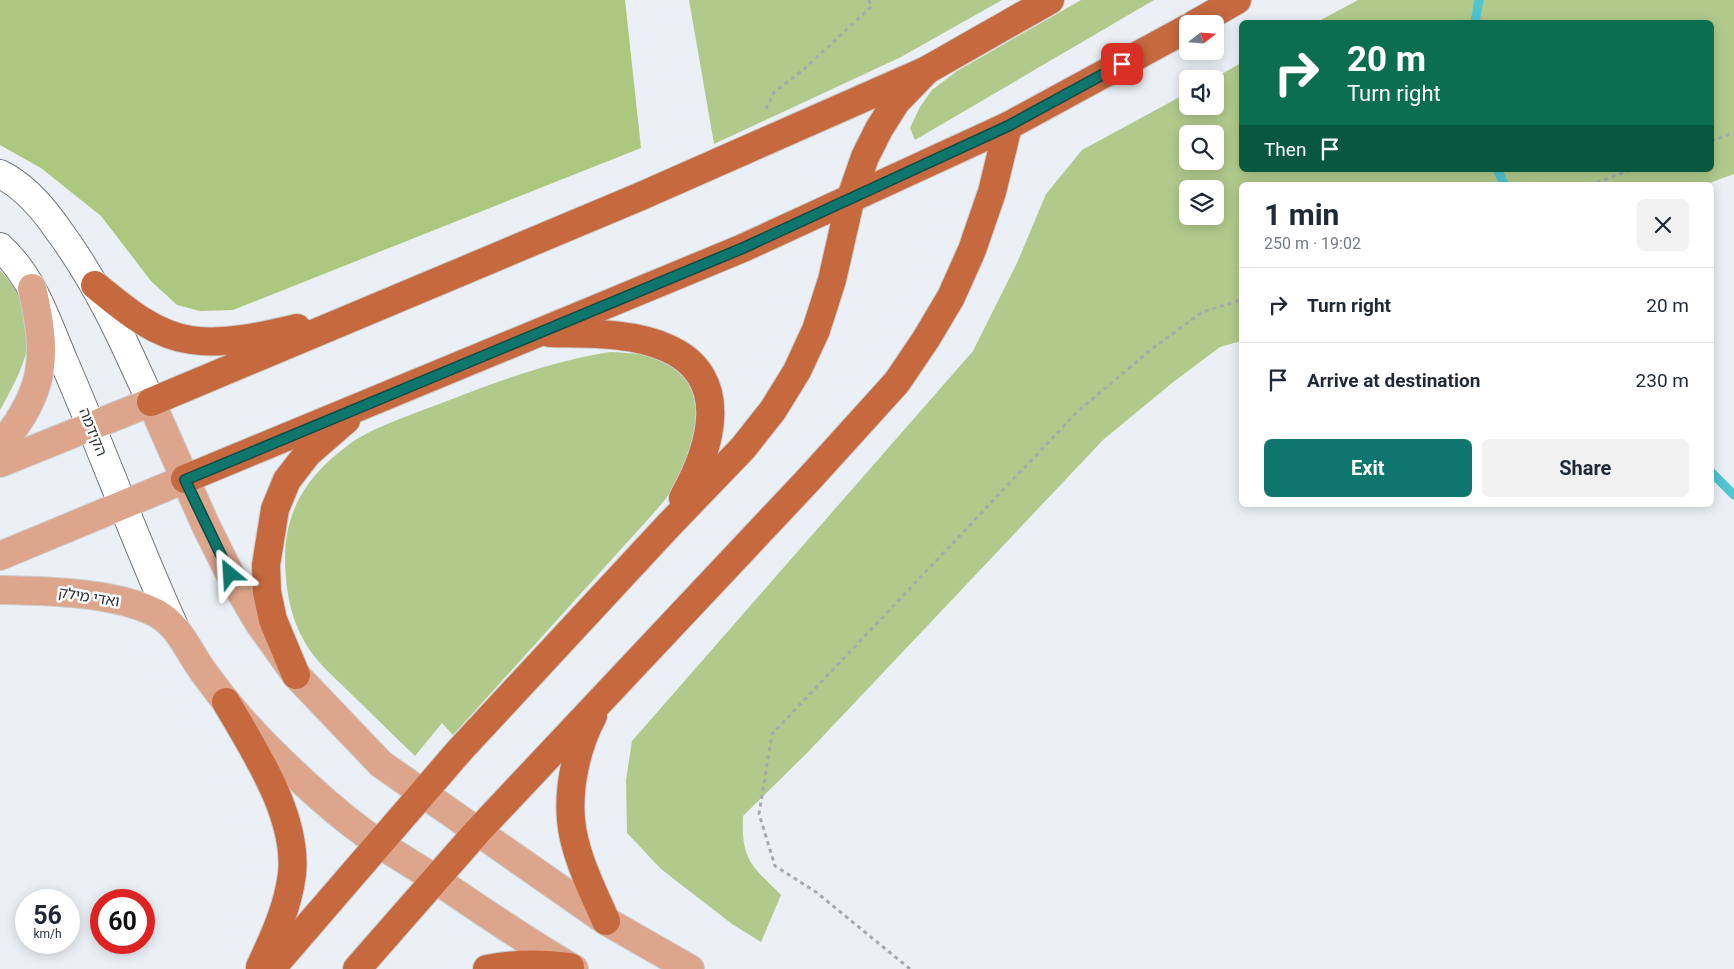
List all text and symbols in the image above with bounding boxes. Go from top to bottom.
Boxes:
north arrow [1179,15,1224,60]
map controls [1179,15,1224,225]
text: 20 m [1347,39,1426,80]
icon: right [1264,40,1329,105]
pin [1101,43,1143,85]
icon: arrive [1108,50,1136,78]
button: sound [1179,70,1224,115]
text: Turn right [1347,81,1441,106]
button: search [1179,125,1224,170]
icon: arrive [1316,135,1344,163]
text: Then [1264,138,1306,161]
button: layers [1179,180,1224,225]
text: 1 min [1264,197,1339,232]
button: close [1637,199,1689,251]
text: 250 m · 19:02 [1264,234,1361,253]
icon: right [1264,291,1292,319]
text: Turn right [1307,294,1391,317]
text: 20 m [1646,294,1689,317]
icon: arrive [1264,366,1292,394]
text: Arrive at destination [1307,369,1480,392]
text: 230 m [1636,369,1689,392]
street label: הקידמה [75,405,111,459]
button: Exit [1264,439,1472,497]
button: Share [1482,439,1689,497]
position arrow [203,547,255,599]
street label: ואדי מילק [57,583,121,611]
speed limit sign: 60 [90,889,155,954]
text: 56 [33,901,62,930]
text: km/h [33,927,62,941]

